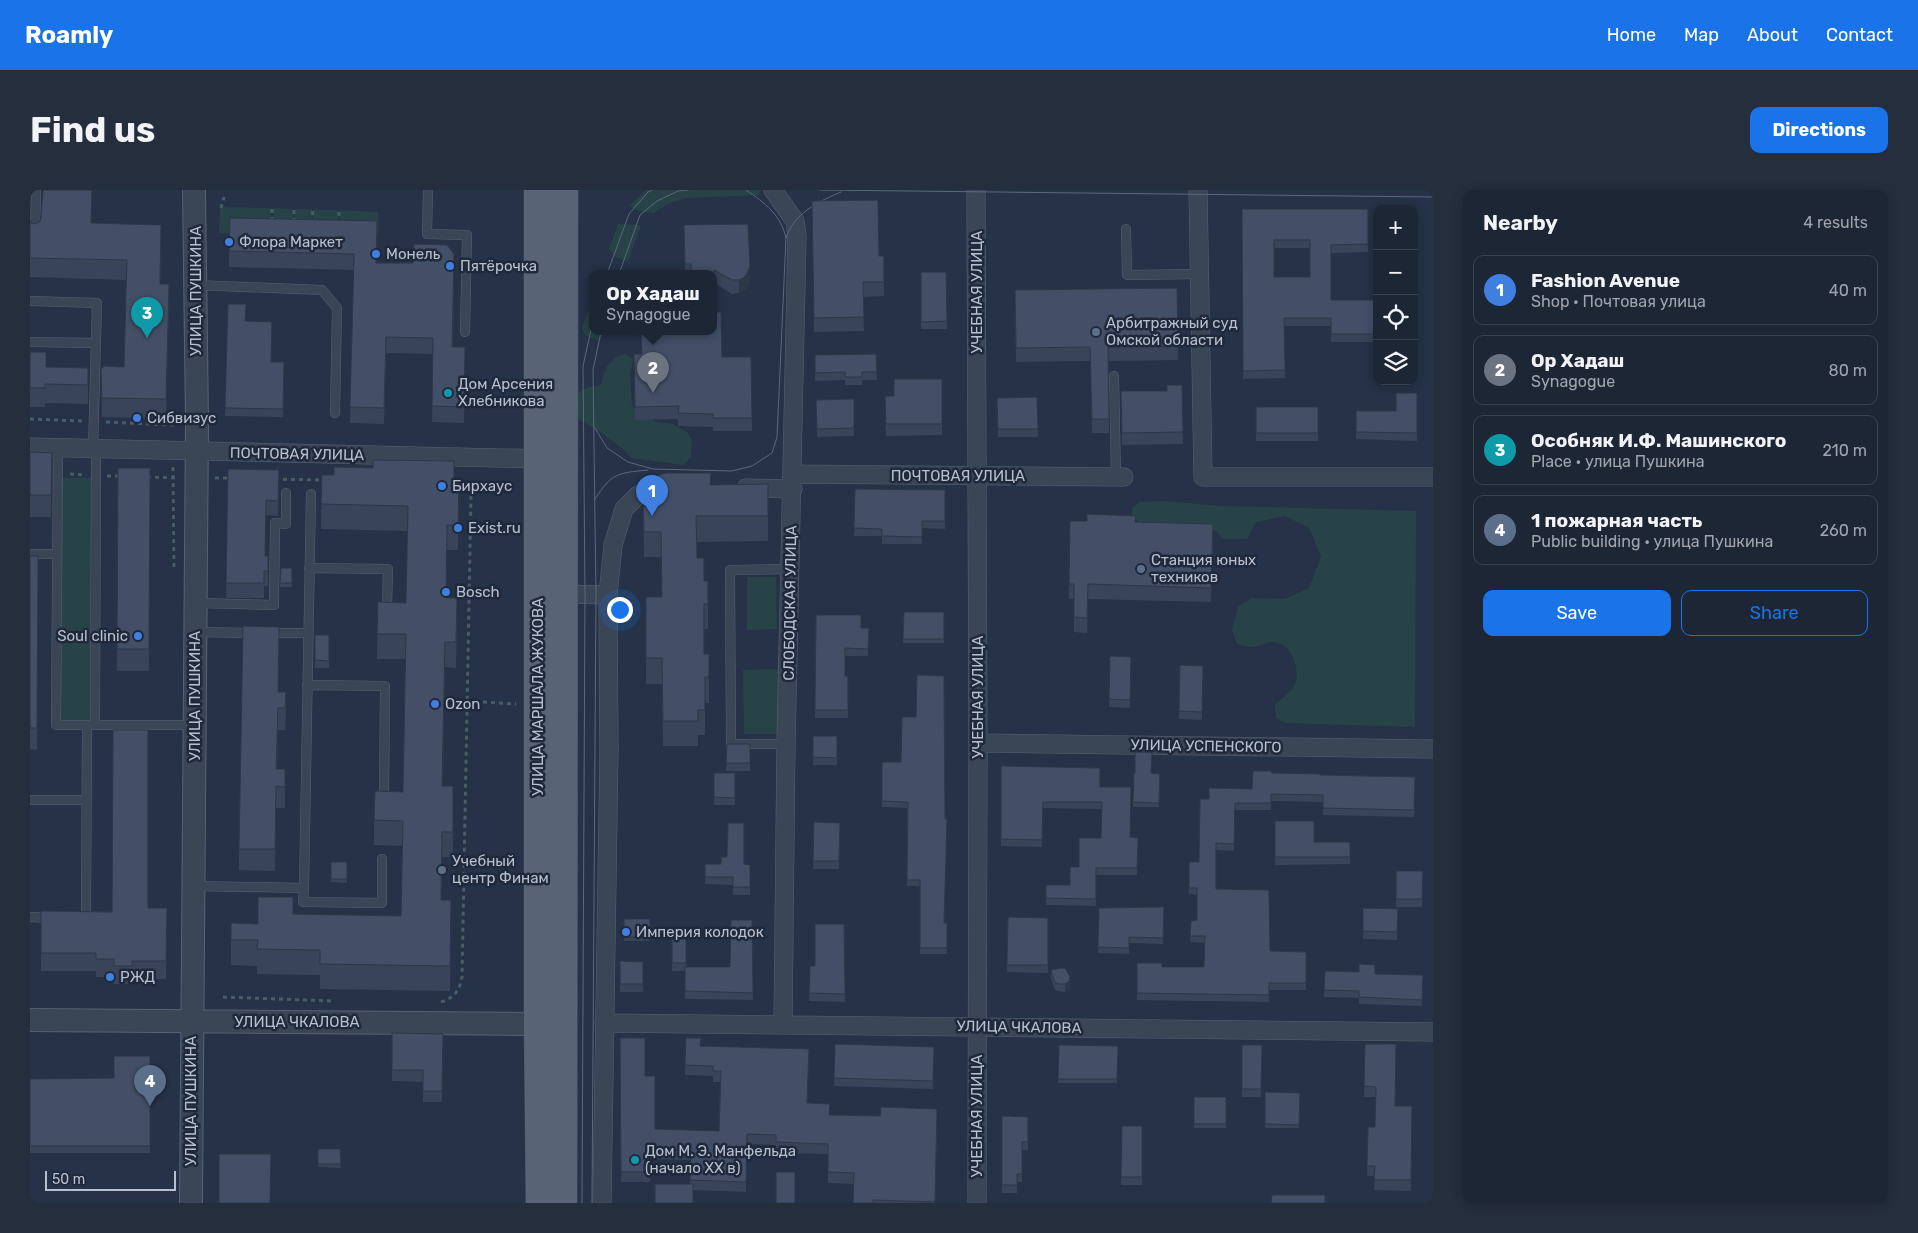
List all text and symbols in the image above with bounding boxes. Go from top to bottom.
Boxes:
text: Roamly [25,21,113,49]
text: Home [1607,24,1656,46]
text: Map [1684,24,1719,46]
text: About [1747,24,1798,46]
text: Contact [1826,24,1893,46]
button: Directions [1750,107,1888,153]
text: Find us [30,109,155,151]
map controls [1373,205,1418,385]
button: + [1373,205,1418,250]
text: Nearby [1483,210,1558,235]
text: 4 results [1803,213,1868,232]
street label: УЛИЦА ПУШКИНА [187,226,205,356]
street label: УЧЕБНАЯ УЛИЦА [968,231,986,353]
place label: Флора Маркет [239,233,343,251]
marker: Флора Маркет [223,236,235,248]
place label: Монель [386,245,441,263]
marker: Монель [370,248,382,260]
button: − [1373,250,1418,295]
place label: Пятёрочка [460,257,537,275]
marker: Пятёрочка [444,260,456,272]
text: Fashion Avenue [1531,269,1680,292]
popup [589,270,717,335]
text: 1 [1496,281,1504,300]
text: 40 m [1829,281,1867,300]
text: Ор Хадаш [606,282,700,305]
text: Shop · Почтовая улица [1531,292,1706,311]
button: locate [1373,295,1418,340]
pin: 3 [131,297,163,338]
text: Synagogue [606,305,691,324]
place label: Арбитражный суд Омской области [1106,314,1238,349]
marker: Арбитражный суд Омской области [1090,326,1102,338]
button: layers [1373,340,1418,385]
text: Ор Хадаш [1531,349,1624,372]
pin: 2 [637,352,669,393]
text: 2 [1495,361,1505,380]
text: 80 m [1829,361,1867,380]
text: Synagogue [1531,372,1615,391]
place label: Дом Арсения Хлебникова [458,375,553,410]
marker: Дом Арсения Хлебникова [442,387,454,399]
place label: Сибвизус [147,409,216,427]
marker: Сибвизус [131,412,143,424]
text: Особняк И.Ф. Машинского [1531,429,1786,452]
text: 3 [1495,441,1505,460]
text: 210 m [1822,441,1867,460]
street label: ПОЧТОВАЯ УЛИЦА [230,444,364,464]
text: Place · улица Пушкина [1531,452,1705,471]
street label: ПОЧТОВАЯ УЛИЦА [891,467,1025,485]
pin: 1 [636,475,668,516]
place label: Бирхаус [452,477,512,495]
marker: Бирхаус [436,480,448,492]
text: 1 пожарная часть [1531,509,1702,532]
place label: Exist.ru [468,519,521,537]
text: 4 [1495,521,1505,540]
text: 260 m [1820,521,1867,540]
marker: Exist.ru [452,522,464,534]
street label: СЛОБОДСКАЯ УЛИЦА [780,525,800,681]
text: Public building · улица Пушкина [1531,532,1773,551]
place label: Станция юных техников [1151,551,1256,586]
marker: Станция юных техников [1135,563,1147,575]
place label: Bosch [456,583,500,601]
marker: Bosch [440,586,452,598]
button: Save [1483,590,1671,636]
button: Share [1681,590,1868,636]
your location [607,597,633,623]
street label: УЛИЦА МАРШАЛА ЖУКОВА [529,598,547,796]
place label: Soul clinic [57,627,128,645]
marker: Soul clinic [132,630,144,642]
street label: УЛИЦА ПУШКИНА [186,631,204,761]
street label: УЧЕБНАЯ УЛИЦА [969,636,987,758]
place label: Ozon [445,695,480,713]
marker: Ozon [429,698,441,710]
street label: УЛИЦА УСПЕНСКОГО [1130,736,1282,756]
place label: Учебный центр Финам [452,852,549,887]
marker: Учебный центр Финам [436,864,448,876]
place label: Империя колодок [636,923,764,941]
marker: Империя колодок [620,926,632,938]
place label: РЖД [120,968,155,986]
marker: РЖД [104,971,116,983]
street label: УЛИЦА ЧКАЛОВА [234,1013,360,1031]
street label: УЛИЦА ЧКАЛОВА [956,1017,1082,1037]
street label: УЛИЦА ПУШКИНА [182,1036,200,1166]
street label: УЧЕБНАЯ УЛИЦА [968,1055,986,1177]
pin: 4 [134,1065,166,1106]
place label: Дом М. Э. Манфельда (начало XX в) [645,1142,796,1177]
marker: Дом М. Э. Манфельда (начало XX в) [629,1154,641,1166]
scale bar [45,1168,176,1191]
text: 50 m [52,1171,85,1188]

